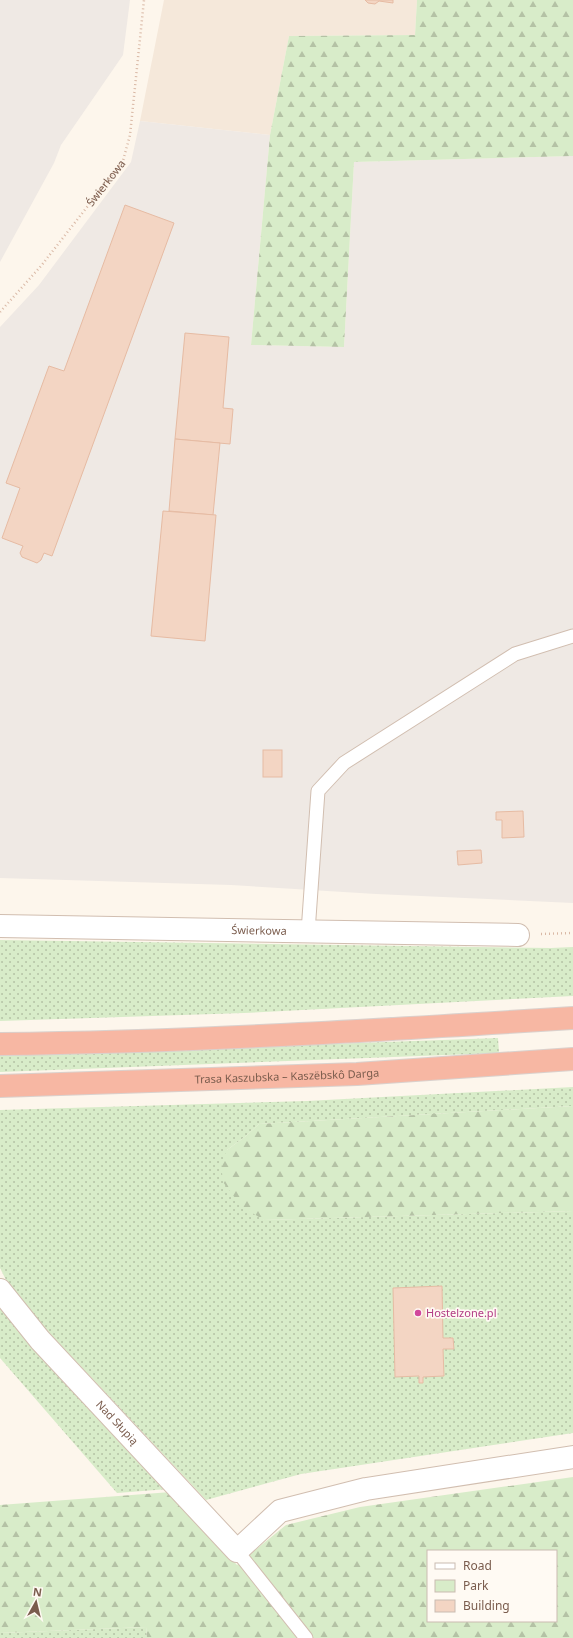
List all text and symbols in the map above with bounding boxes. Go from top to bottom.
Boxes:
street label: Świerkowa [82,156,128,209]
street label: Świerkowa [231,922,287,938]
street label: Trasa Kaszubska – Kaszëbskô Darga [194,1064,380,1086]
place label: Hostelzone.pl [426,1305,496,1320]
marker: Hostelzone.pl [413,1308,423,1318]
street label: Nad Słupią [93,1397,142,1448]
legend [427,1550,557,1622]
text: Road [463,1557,492,1574]
text: Park [463,1577,489,1594]
north arrow [16,1582,56,1622]
text: N [32,1584,43,1600]
text: Building [463,1597,510,1614]

